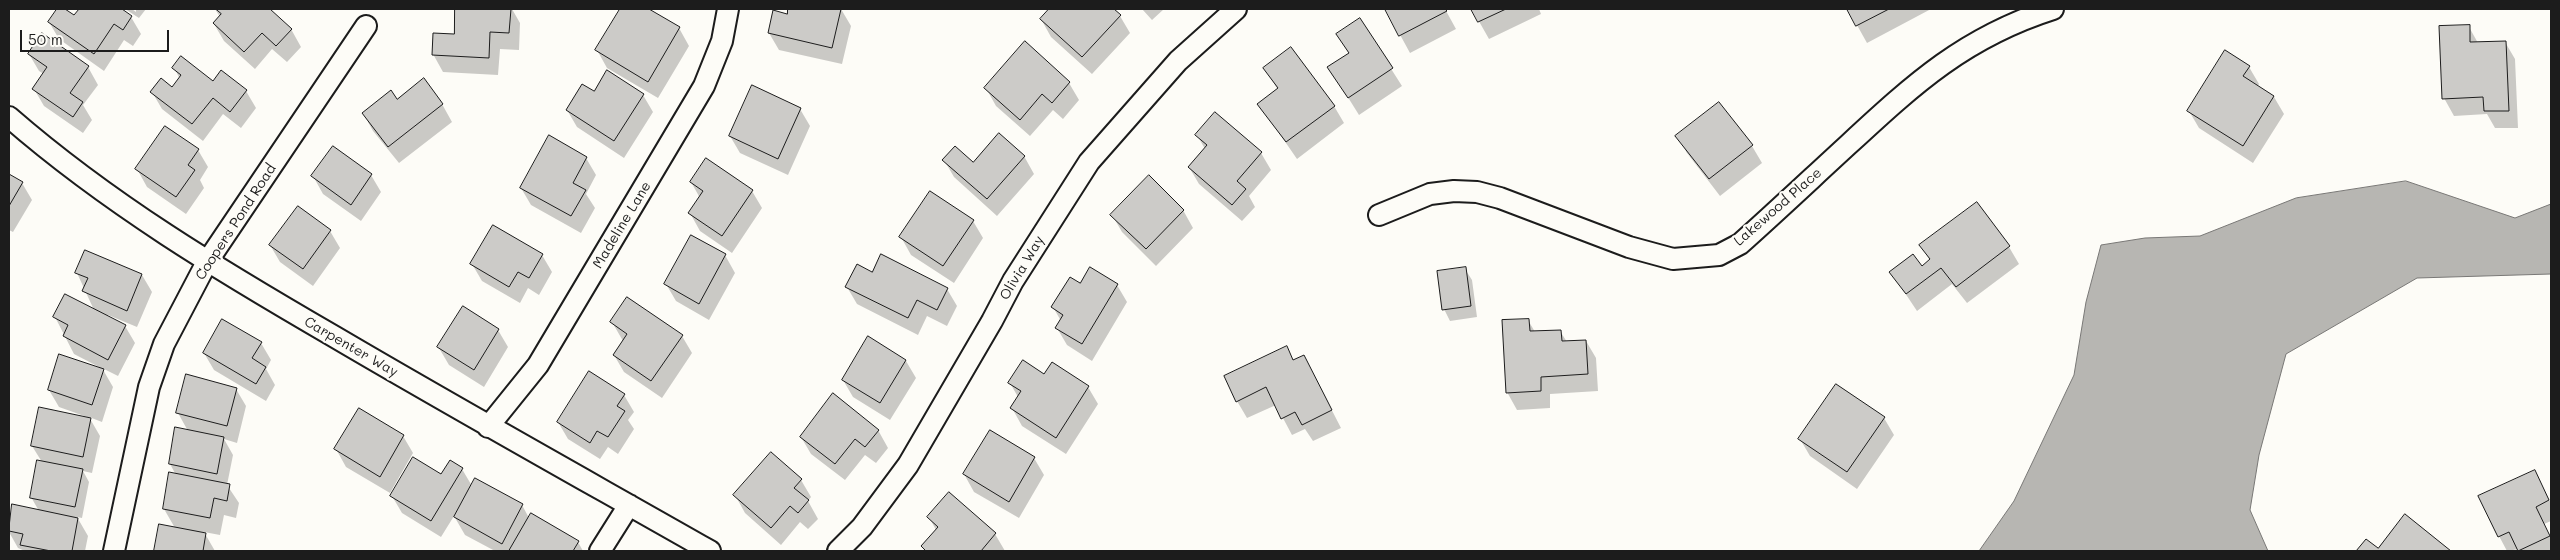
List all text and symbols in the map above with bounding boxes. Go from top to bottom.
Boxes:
scale bar [22,20,171,52]
text: 50 m [28,29,63,49]
street label: Coopers Pond Road [192,161,280,283]
street label: Lakewood Place [1731,164,1825,250]
street label: Madeline Lane [589,178,655,272]
street label: Olivia Way [996,233,1048,303]
street label: Carpenter Way [301,313,401,381]

